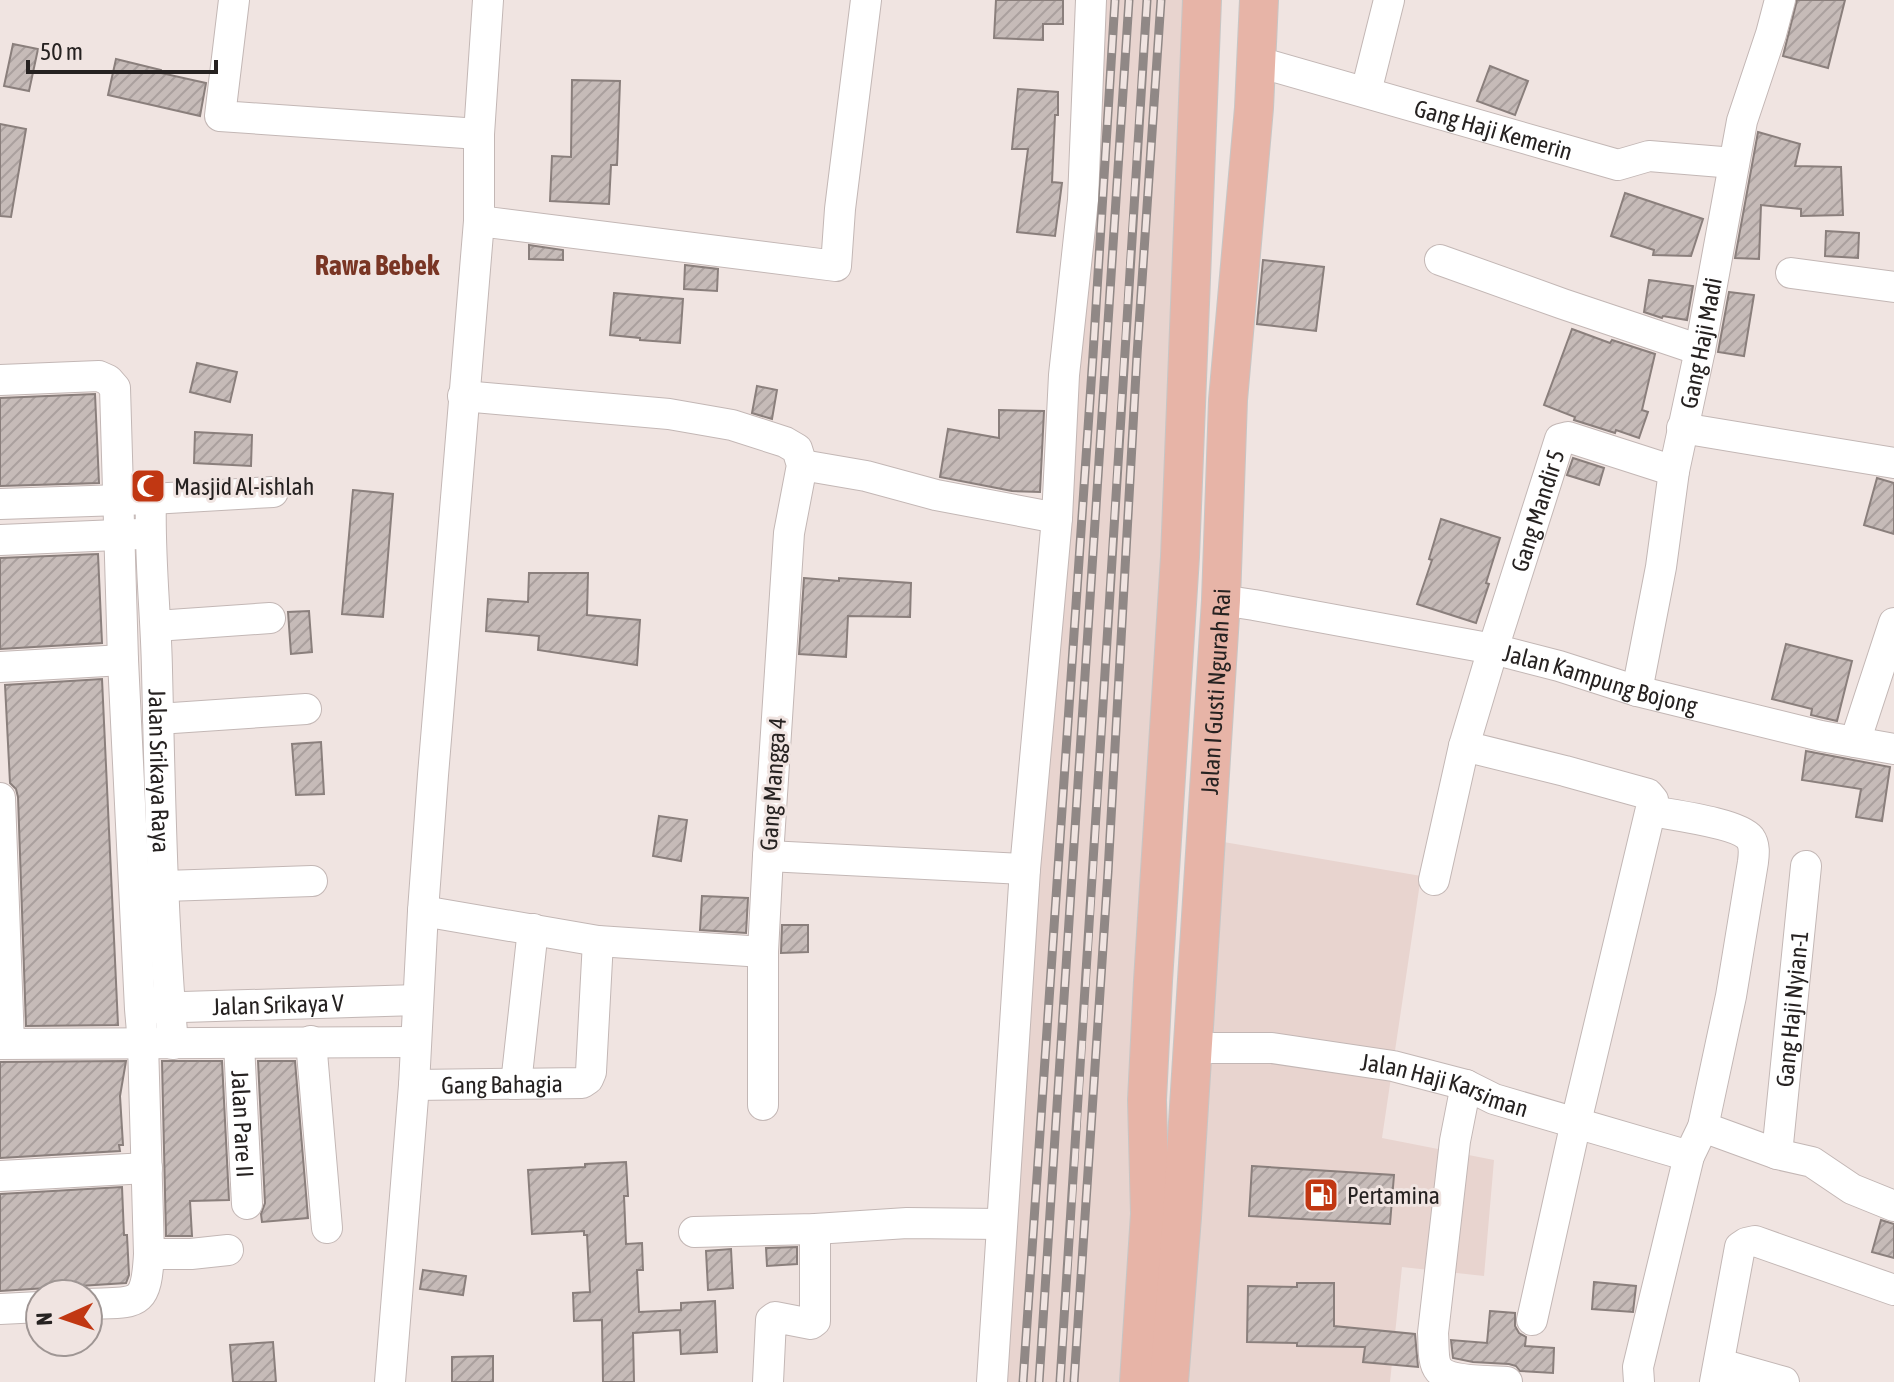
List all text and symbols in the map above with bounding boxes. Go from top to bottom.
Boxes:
scale bar [28,24,216,74]
text: 50 m [40,38,83,65]
street label: Gang Haji Kemerin [1411,94,1576,165]
district label: Rawa Bebek [315,249,440,281]
street label: Gang Haji Madi [1674,275,1727,411]
street label: Gang Mandir 5 [1505,446,1569,575]
mosque icon: Masjid Al-ishlah [129,467,167,505]
place label: Masjid Al-ishlah [174,473,314,500]
street label: Jalan I Gusti Ngurah Rai [1195,588,1235,796]
street label: Jalan Kampung Bojong [1500,639,1701,719]
street label: Jalan Srikaya Raya [144,689,175,853]
street label: Gang Mangga 4 [755,717,791,851]
street label: Gang Haji Nyian-1 [1770,929,1813,1088]
street label: Jalan Srikaya V [212,989,344,1020]
street label: Jalan Haji Karsiman [1359,1048,1532,1122]
street label: Jalan Pare II [227,1070,259,1178]
street label: Gang Bahagia [441,1070,563,1098]
fuel station icon: Pertamina [1302,1176,1340,1214]
place label: Pertamina [1347,1182,1440,1209]
north arrow [24,1278,104,1358]
text: N [31,1312,57,1326]

